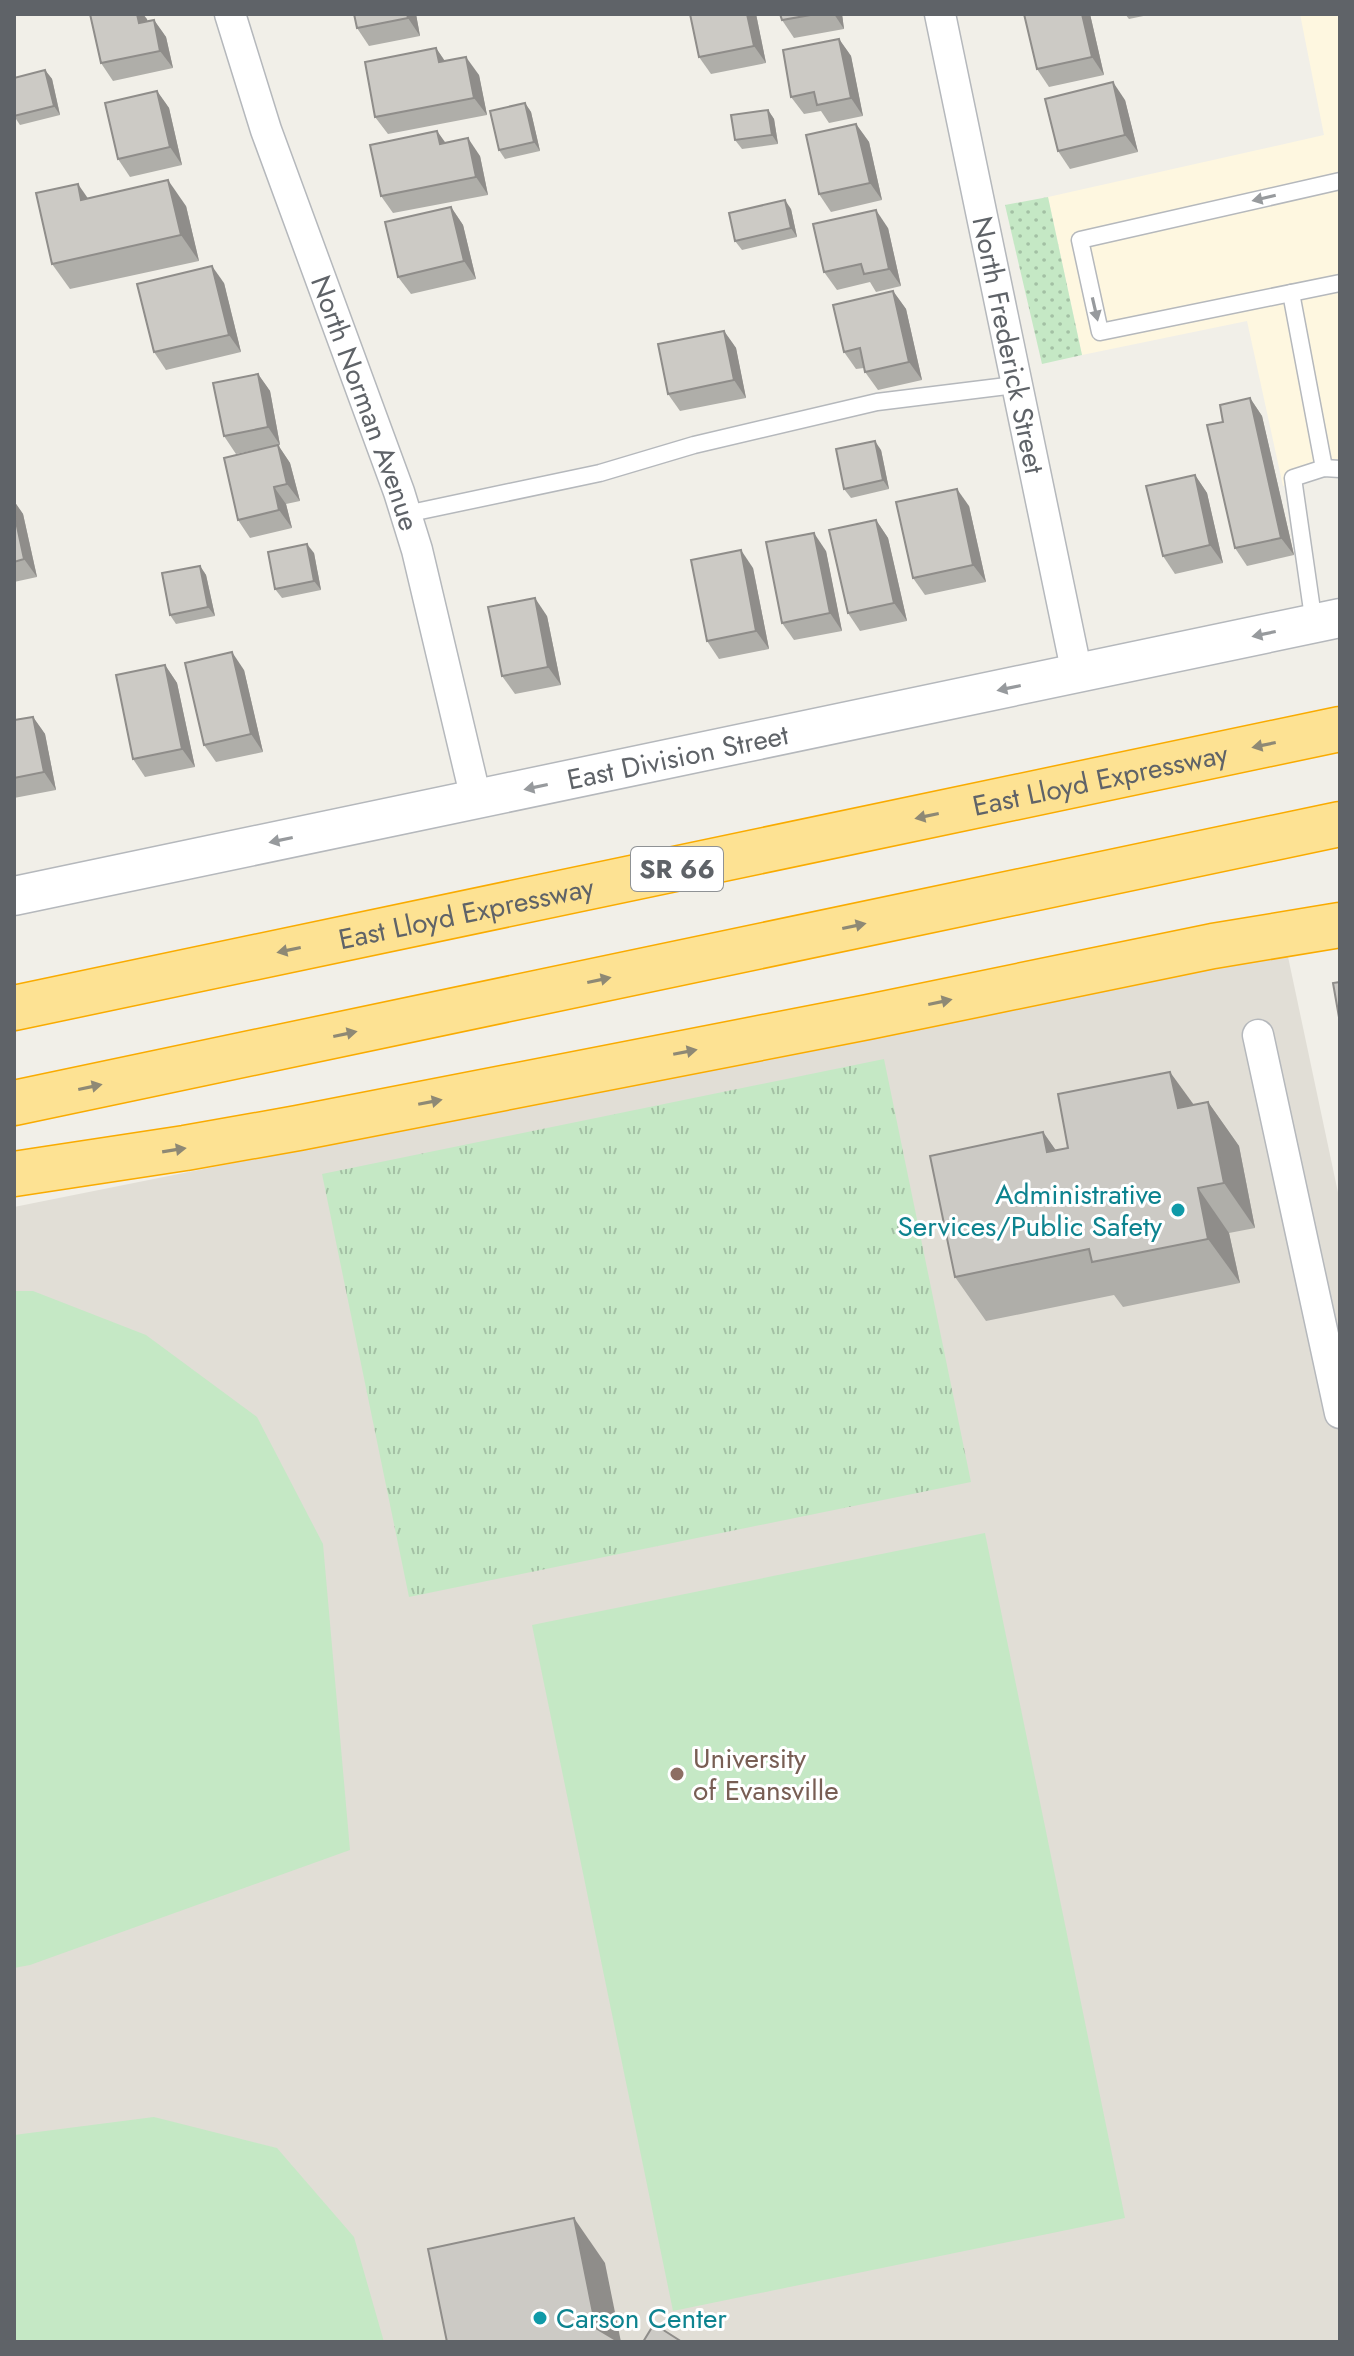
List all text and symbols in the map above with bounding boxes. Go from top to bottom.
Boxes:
one-way arrow [1251,192,1276,205]
street label: North Frederick Street [962,213,1055,478]
street label: North Norman Avenue [301,270,430,536]
one-way arrow [1089,297,1102,322]
one-way arrow [1251,629,1276,641]
one-way arrow [997,682,1022,695]
street label: East Division Street [563,714,792,800]
street label: East Lloyd Expressway [969,733,1232,826]
one-way arrow [1251,739,1276,752]
one-way arrow [523,781,548,794]
one-way arrow [914,810,939,823]
one-way arrow [268,834,293,847]
road number: SR 66 [631,847,723,891]
street label: East Lloyd Expressway [335,866,598,960]
one-way arrow [841,920,866,932]
one-way arrow [276,944,301,957]
one-way arrow [587,973,612,986]
one-way arrow [928,995,953,1008]
one-way arrow [332,1027,357,1040]
one-way arrow [673,1045,698,1058]
one-way arrow [78,1080,103,1093]
one-way arrow [418,1095,443,1108]
one-way arrow [162,1143,187,1156]
place label: Administrative Services/Public Safety [897,1174,1163,1247]
marker: Administrative Services/Public Safety [1169,1201,1187,1219]
place label: University of Evansville [693,1738,839,1811]
marker: University of Evansville [668,1765,686,1783]
place label: Carson Center [556,2298,727,2339]
marker: Carson Center [531,2309,549,2327]

